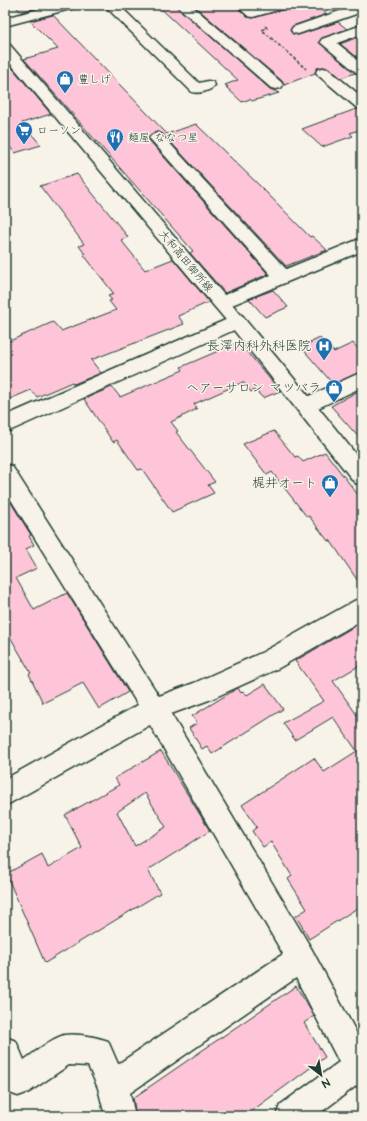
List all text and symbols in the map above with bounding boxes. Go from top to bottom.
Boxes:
shop icon: 豊しげ [55,69,75,94]
place label: 豊しげ [78,72,111,87]
supermarket icon: ローソン [14,120,34,145]
place label: ローソン [37,123,81,138]
restaurant icon: 麺屋 ななつ星 [105,127,125,152]
place label: 麺屋 ななつ星 [128,130,198,145]
street label: 大和高田御所線 [156,227,216,295]
hospital icon: 長澤内科外科医院 [314,336,334,361]
place label: 長澤内科外科医院 [207,337,311,355]
shop icon: ヘアーサロン マツバラ [324,378,344,403]
place label: ヘアーサロン マツバラ [186,379,321,397]
shop icon: 梶井オート [320,473,340,498]
place label: 梶井オート [252,474,317,492]
north arrow [301,1055,341,1095]
text: N [319,1075,333,1091]

